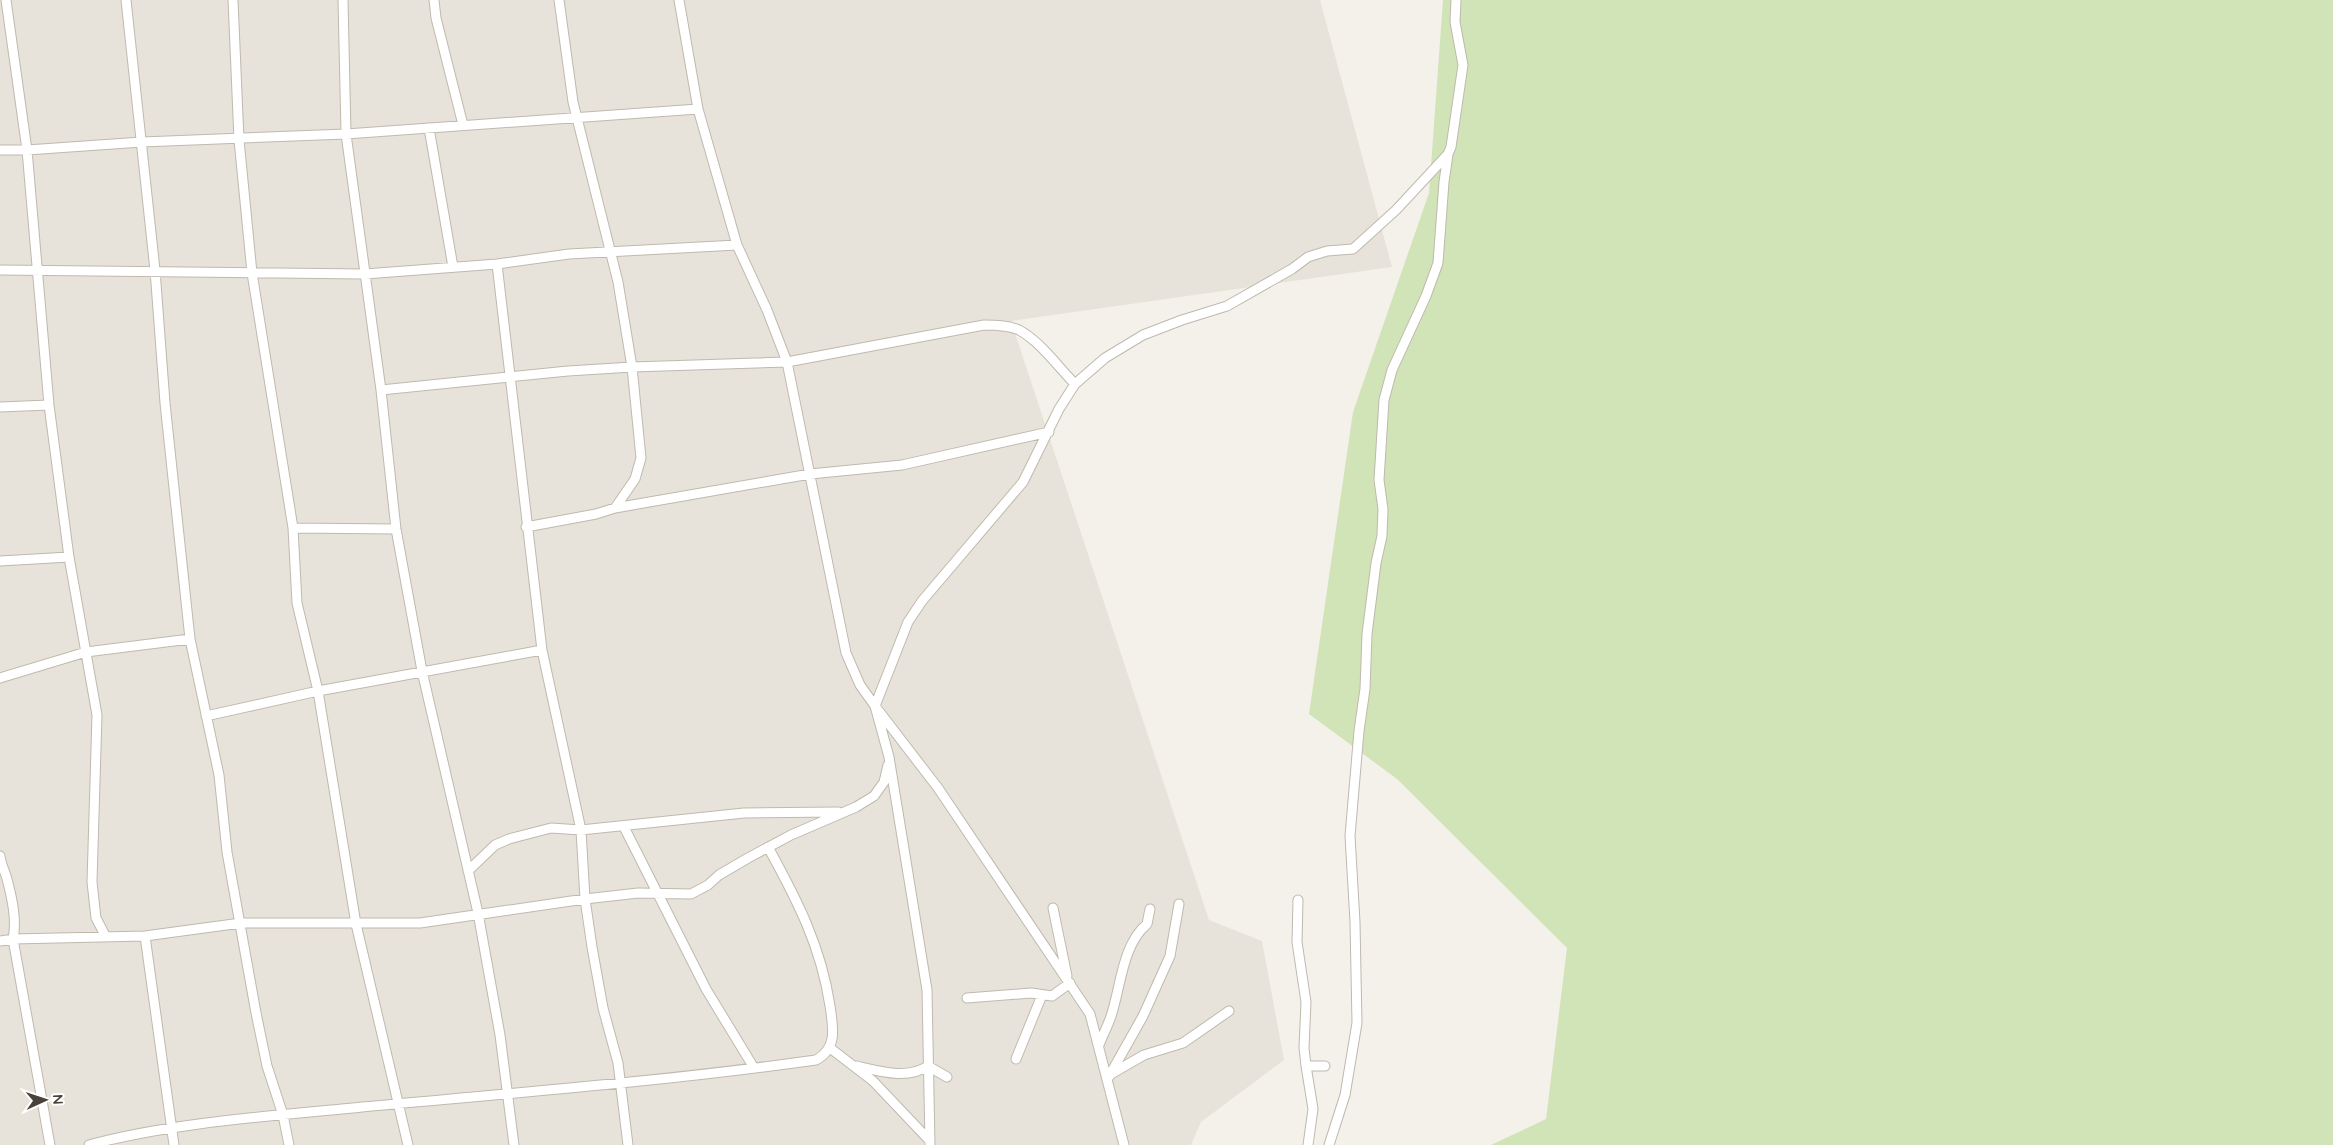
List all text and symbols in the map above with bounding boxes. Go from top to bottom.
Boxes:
north arrow [20,1075,70,1125]
text: N [49,1094,67,1105]

